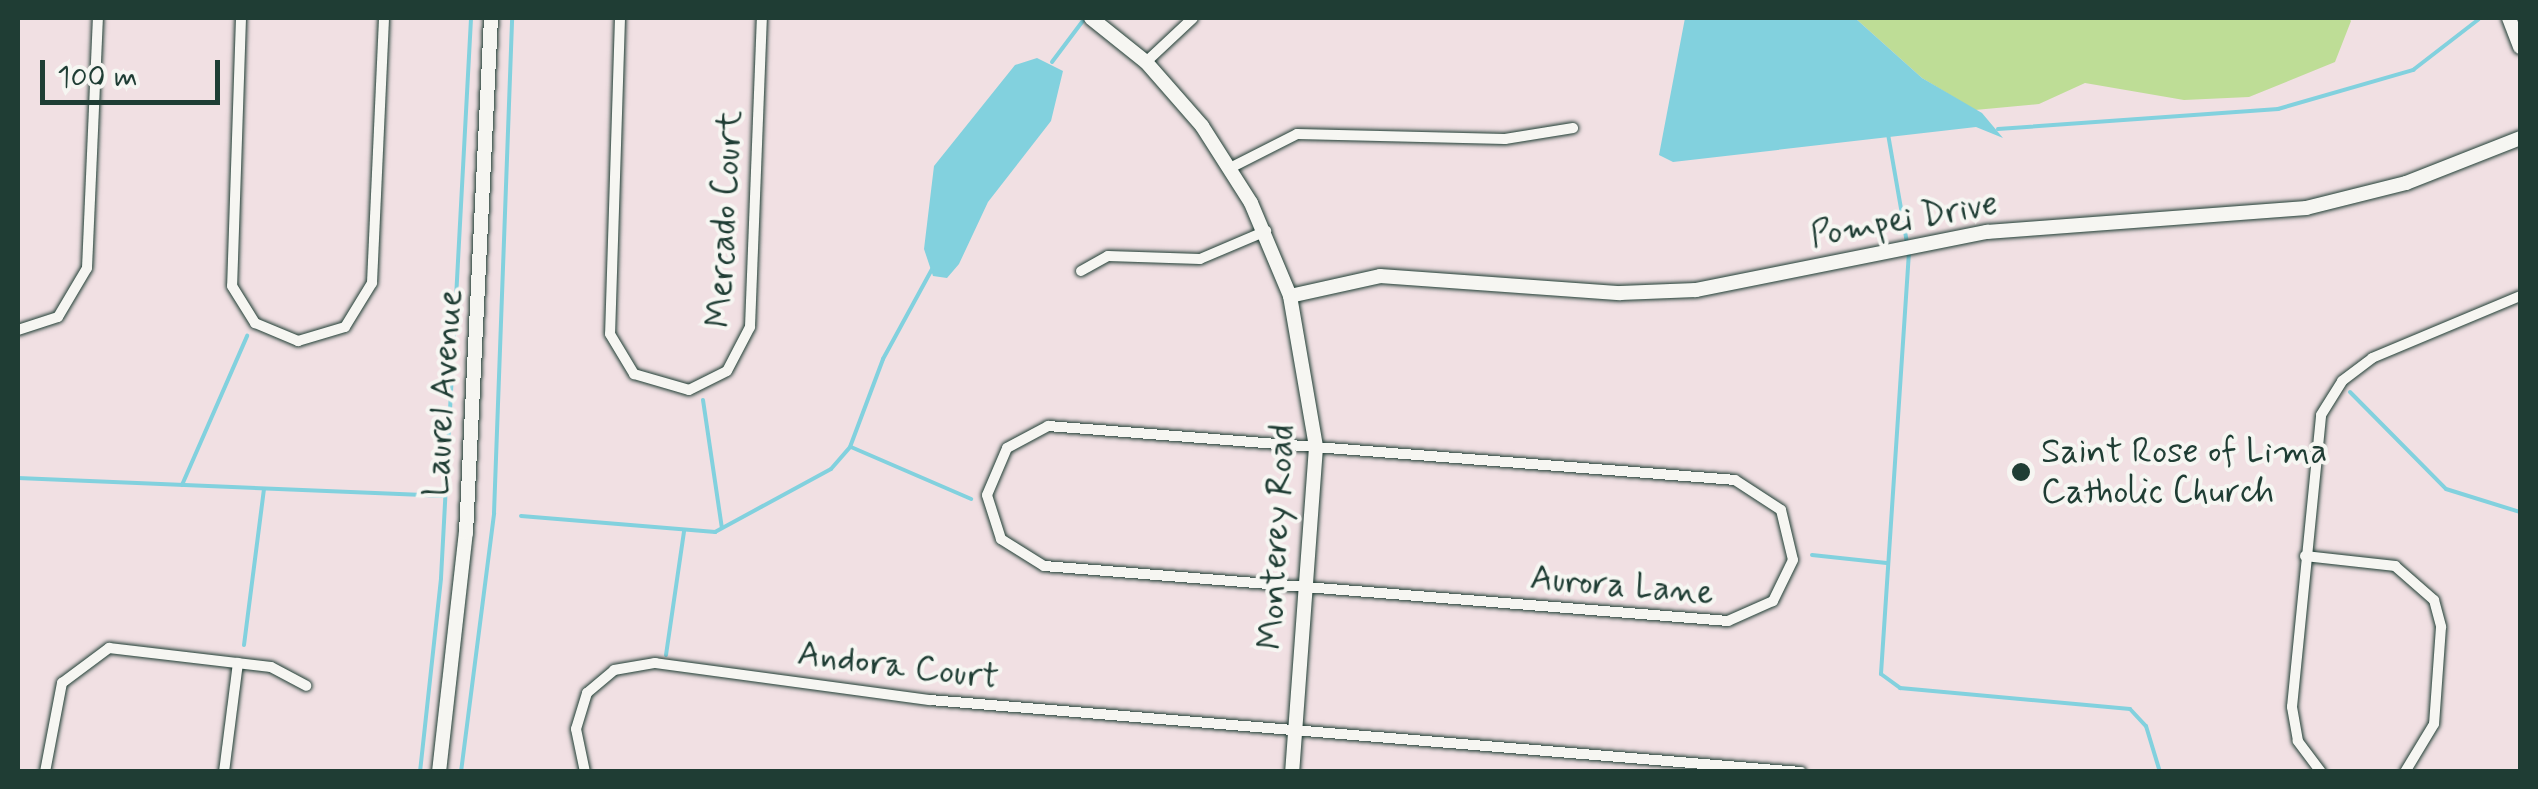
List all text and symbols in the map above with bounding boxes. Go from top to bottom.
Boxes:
scale bar [45,40,225,102]
text: 100 m [57,58,138,97]
street label: Mercado Court [698,110,752,328]
street label: Pompei Drive [1807,183,2001,257]
street label: Laurel Avenue [416,288,472,498]
street label: Monterey Road [1250,424,1304,650]
place label: Saint Rose of Lima Catholic Church [2041,431,2328,513]
marker: Saint Rose of Lima Catholic Church [2010,461,2032,483]
street label: Aurora Lane [1530,557,1714,615]
street label: Andora Court [795,633,1001,699]

